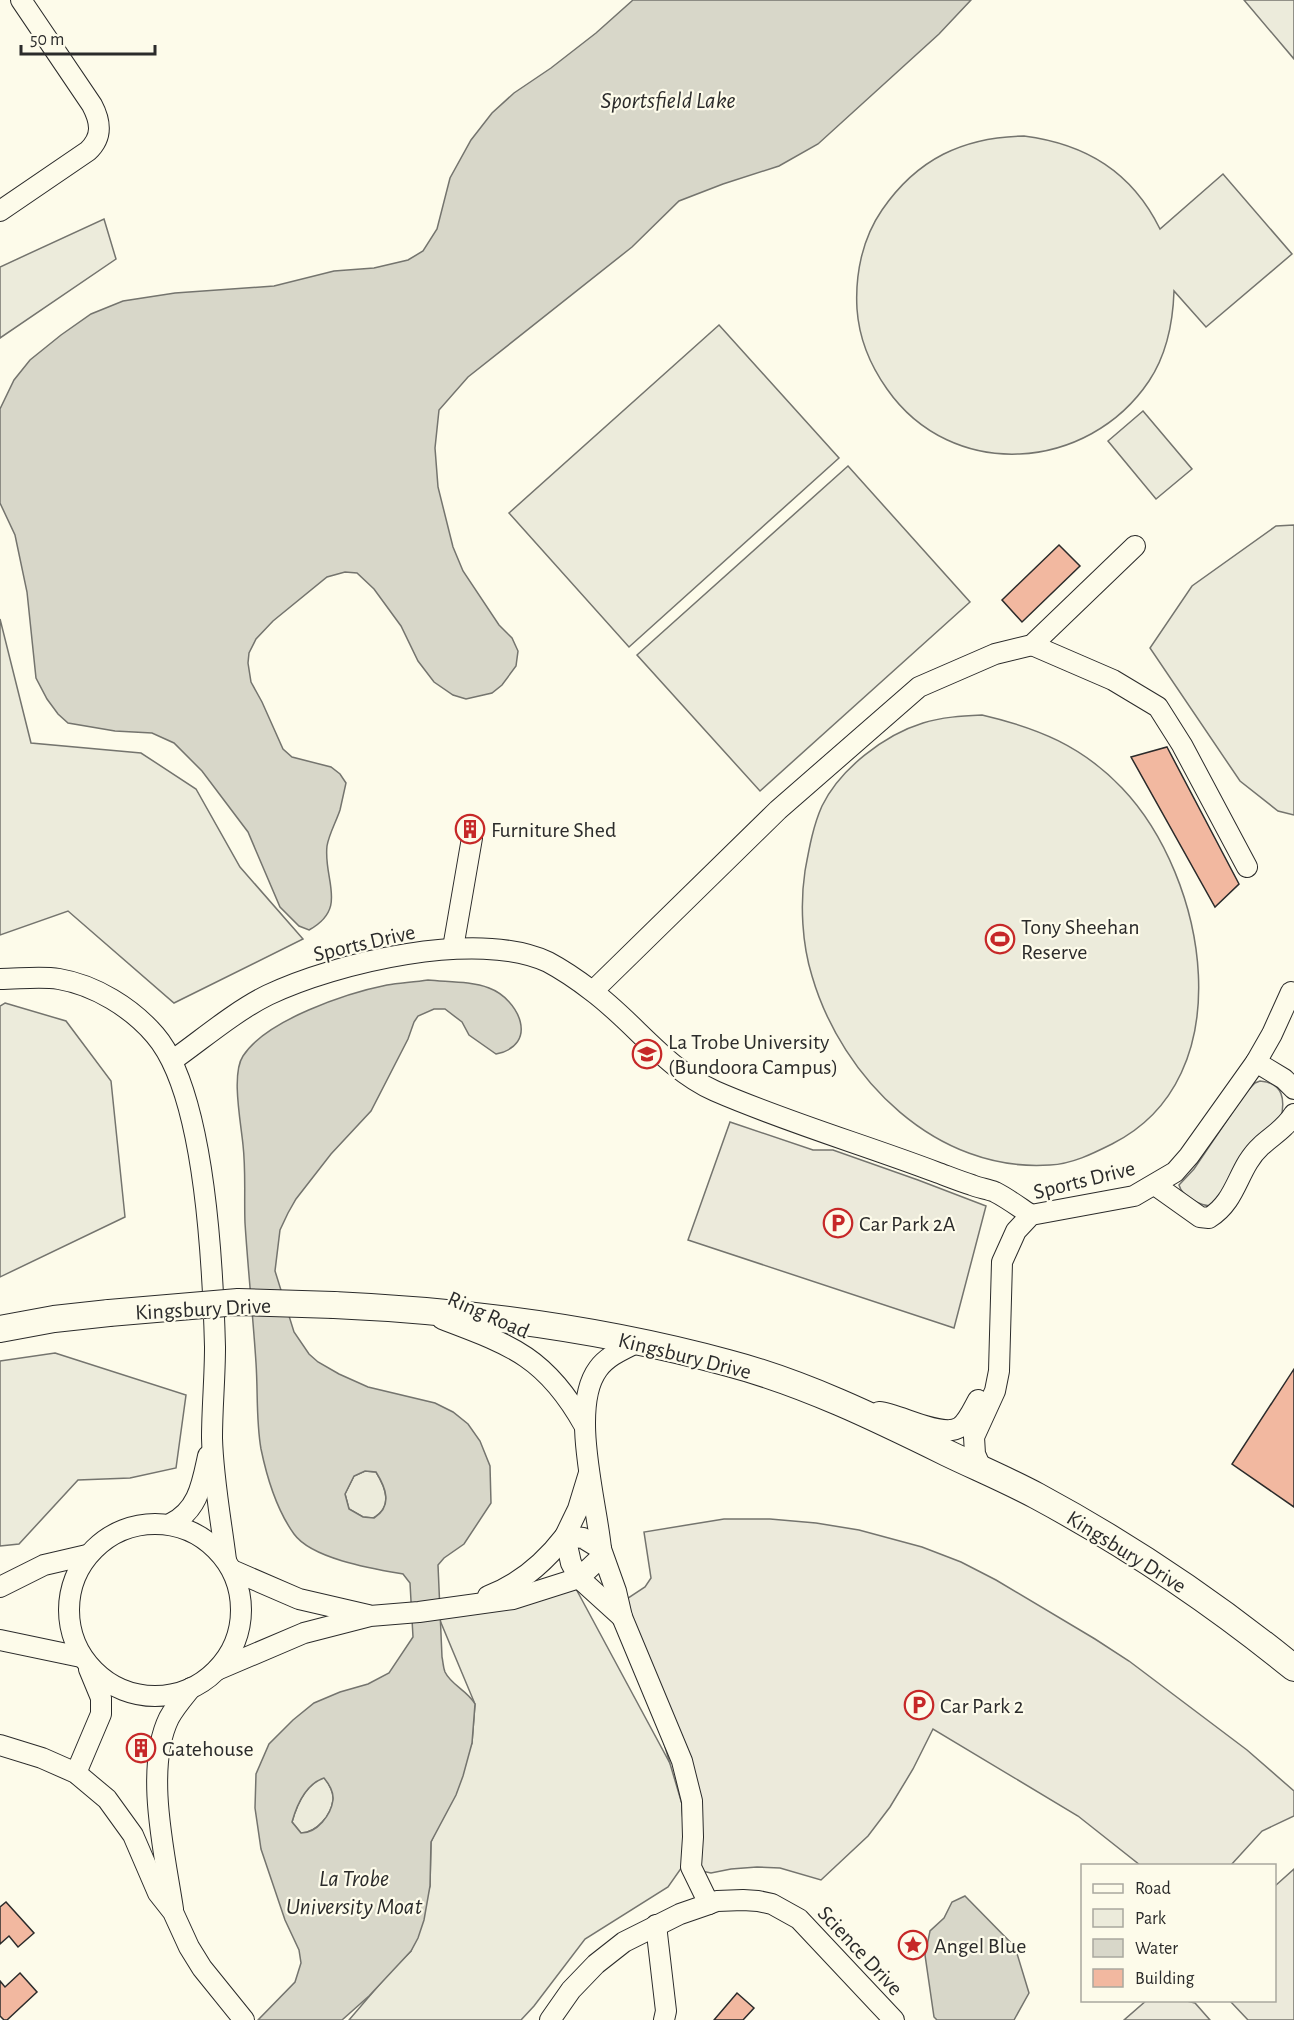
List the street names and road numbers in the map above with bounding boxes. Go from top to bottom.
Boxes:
street label: Sports Drive [311,921,417,965]
street label: Sports Drive [1031,1157,1137,1203]
street label: Ring Road [444,1287,533,1343]
street label: Kingsbury Drive [135,1294,272,1324]
street label: Kingsbury Drive [616,1329,753,1383]
street label: Kingsbury Drive [1063,1506,1190,1597]
street label: Science Drive [814,1902,907,2000]

